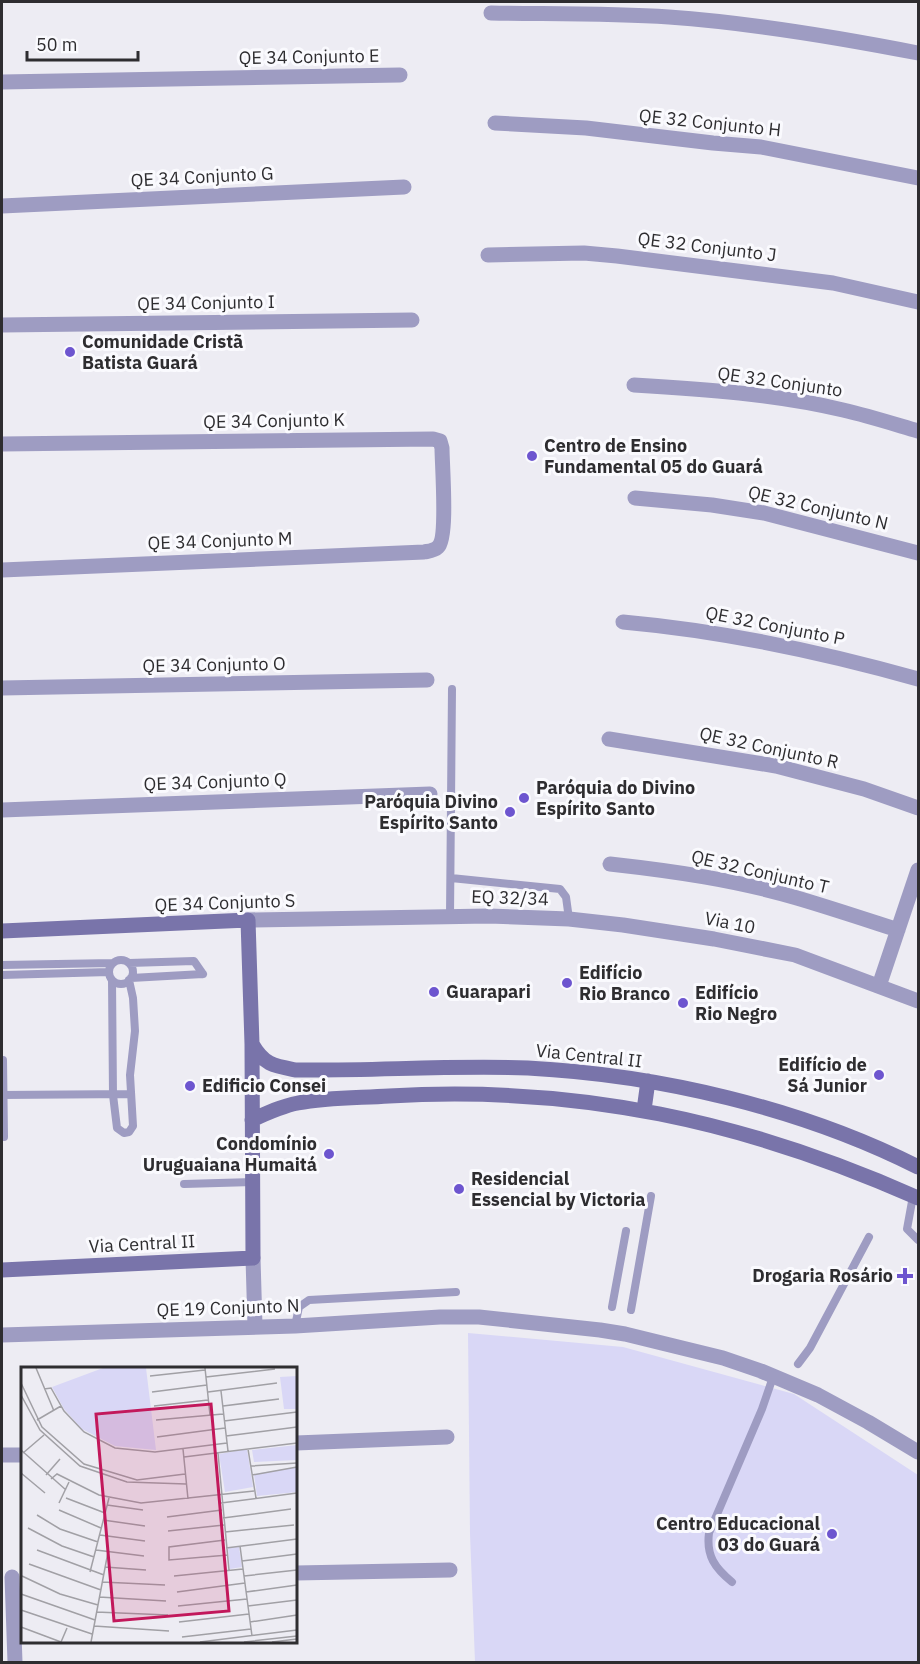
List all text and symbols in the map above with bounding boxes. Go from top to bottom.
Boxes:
scale bar [27,24,138,62]
text: 50 m [36,33,78,56]
street label: QE 34 Conjunto E [238,44,380,69]
street label: QE 32 Conjunto H [638,104,782,141]
street label: QE 34 Conjunto G [130,161,274,192]
street label: QE 32 Conjunto J [636,227,778,266]
street label: QE 34 Conjunto I [137,290,275,315]
place label: Comunidade Cristã Batista Guará [82,330,243,374]
marker: Comunidade Cristã Batista Guará [63,345,77,359]
street label: QE 32 Conjunto [716,361,844,402]
street label: QE 34 Conjunto K [203,408,346,433]
place label: Centro de Ensino Fundamental 05 do Guará [544,434,763,478]
marker: Centro de Ensino Fundamental 05 do Guará [525,449,539,463]
street label: QE 32 Conjunto N [746,480,890,535]
street label: QE 34 Conjunto M [147,526,293,555]
street label: QE 32 Conjunto P [704,601,847,650]
street label: QE 34 Conjunto O [142,652,286,677]
street label: QE 32 Conjunto R [697,722,841,774]
street label: QE 34 Conjunto Q [143,768,287,795]
place label: Paróquia do Divino Espírito Santo [536,776,695,820]
place label: Paróquia Divino Espírito Santo [364,790,498,834]
marker: Paróquia do Divino Espírito Santo [517,791,531,805]
marker: Paróquia Divino Espírito Santo [503,805,517,819]
street label: QE 32 Conjunto T [689,844,831,899]
street label: EQ 32/34 [471,885,549,910]
street label: QE 34 Conjunto S [154,889,296,916]
street label: Via 10 [703,906,757,939]
place label: Edifício Rio Branco [579,961,670,1005]
marker: Edifício Rio Branco [560,976,574,990]
place label: Guarapari [446,980,531,1003]
place label: Edifício Rio Negro [695,981,777,1025]
marker: Guarapari [427,985,441,999]
marker: Edifício Rio Negro [676,996,690,1010]
street label: Via Central II [535,1038,643,1073]
place label: Edifício de Sá Junior [778,1053,867,1097]
marker: Edifício de Sá Junior [872,1068,886,1082]
place label: Edificio Consei [202,1074,326,1097]
marker: Edificio Consei [183,1079,197,1093]
place label: Condomínio Uruguaiana Humaitá [143,1132,317,1176]
marker: Condomínio Uruguaiana Humaitá [322,1147,336,1161]
place label: Residencial Essencial by Victoria [471,1167,646,1211]
marker: Residencial Essencial by Victoria [452,1182,466,1196]
street label: Via Central II [88,1229,196,1258]
place label: Drogaria Rosário [752,1264,893,1287]
marker: Drogaria Rosário [898,1269,912,1283]
street label: QE 19 Conjunto N [156,1294,300,1321]
inset map [21,1367,297,1643]
place label: Centro Educacional 03 do Guará [656,1512,821,1556]
marker: Centro Educacional 03 do Guará [825,1527,839,1541]

